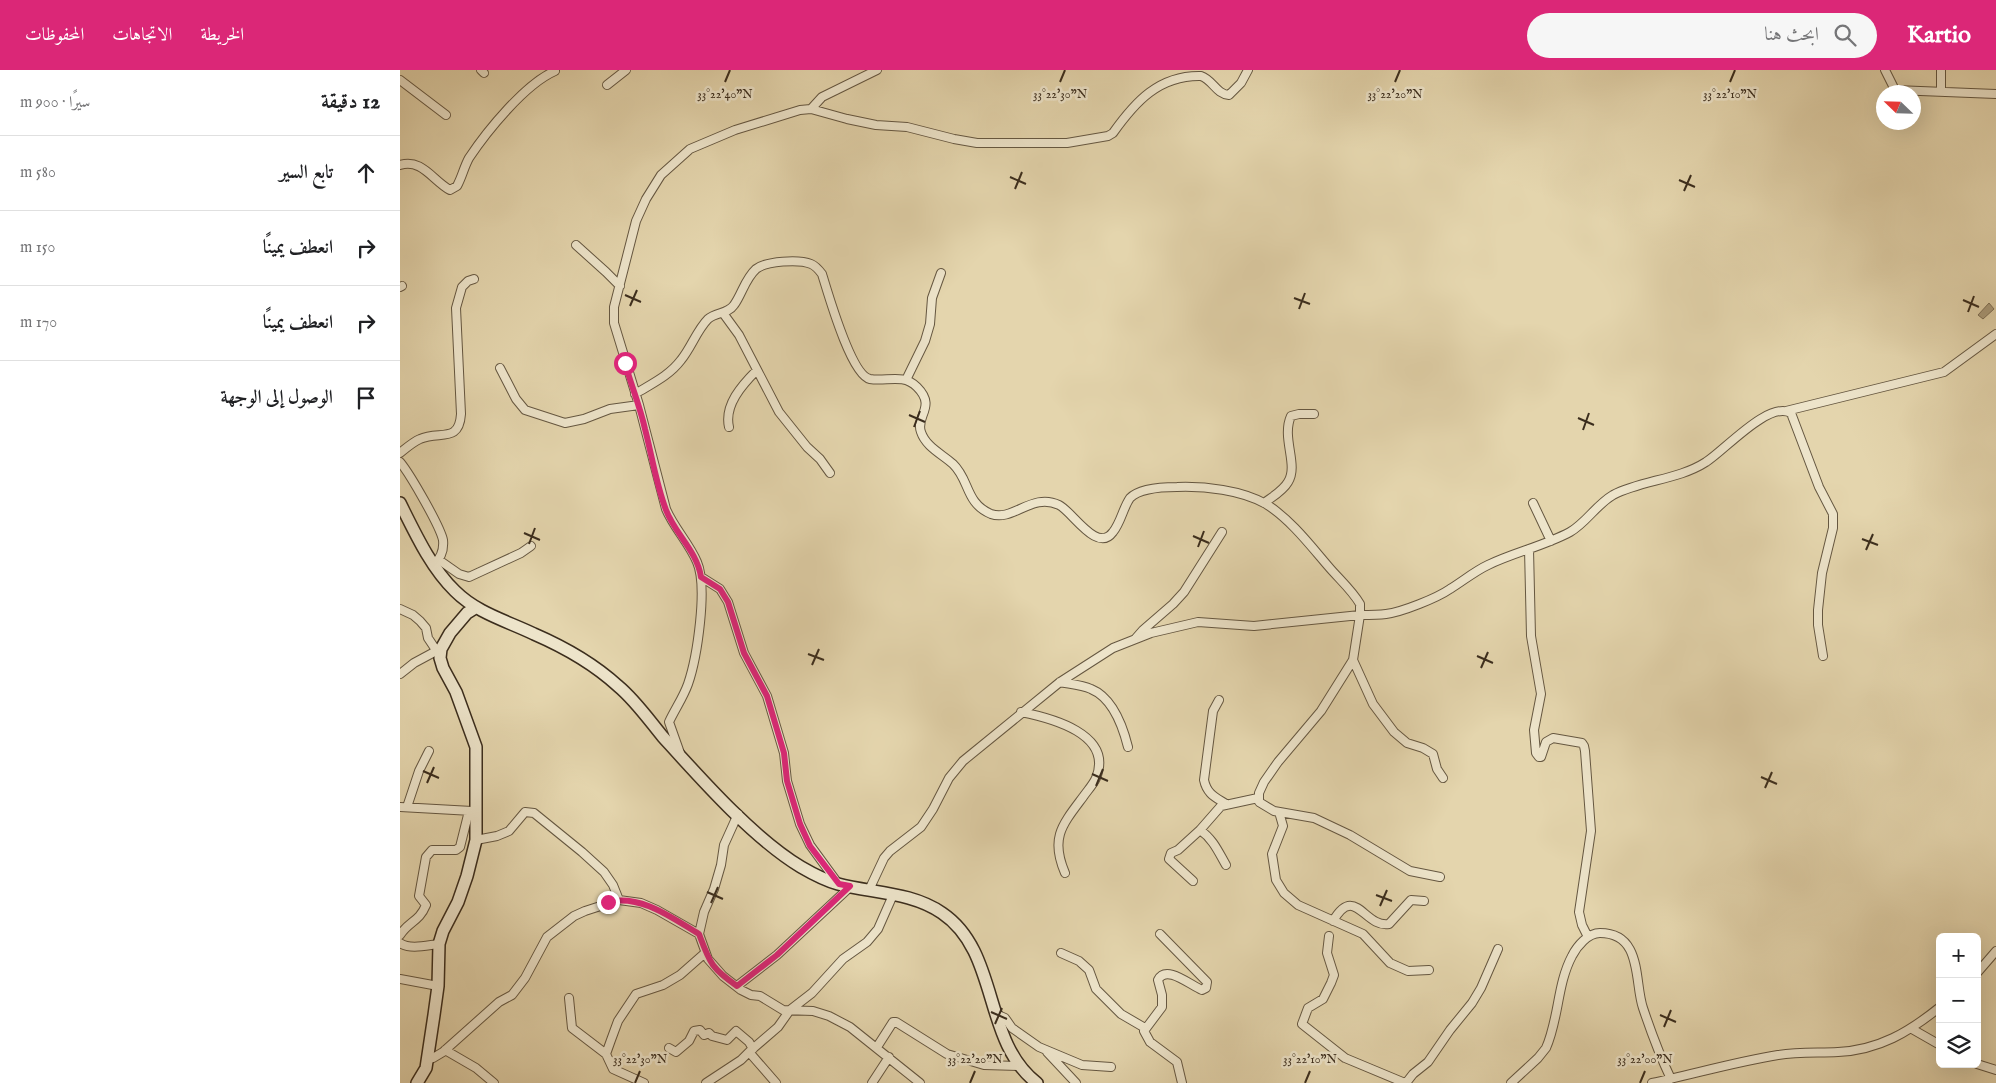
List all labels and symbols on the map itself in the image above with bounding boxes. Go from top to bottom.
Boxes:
north arrow [1876,85,1921,130]
text: 33°22'40"N [697,87,753,102]
text: 33°22'30"N [1033,87,1088,102]
text: 33°22'20"N [1367,87,1423,102]
text: 33°22'10"N [1703,87,1758,102]
route start [614,352,637,375]
route end [597,891,620,914]
text: 33°22'30"N [613,1052,668,1067]
text: 33°22'20"N [947,1052,1003,1067]
text: 33°22'10"N [1283,1052,1338,1067]
text: 33°22'00"N [1617,1052,1673,1067]

